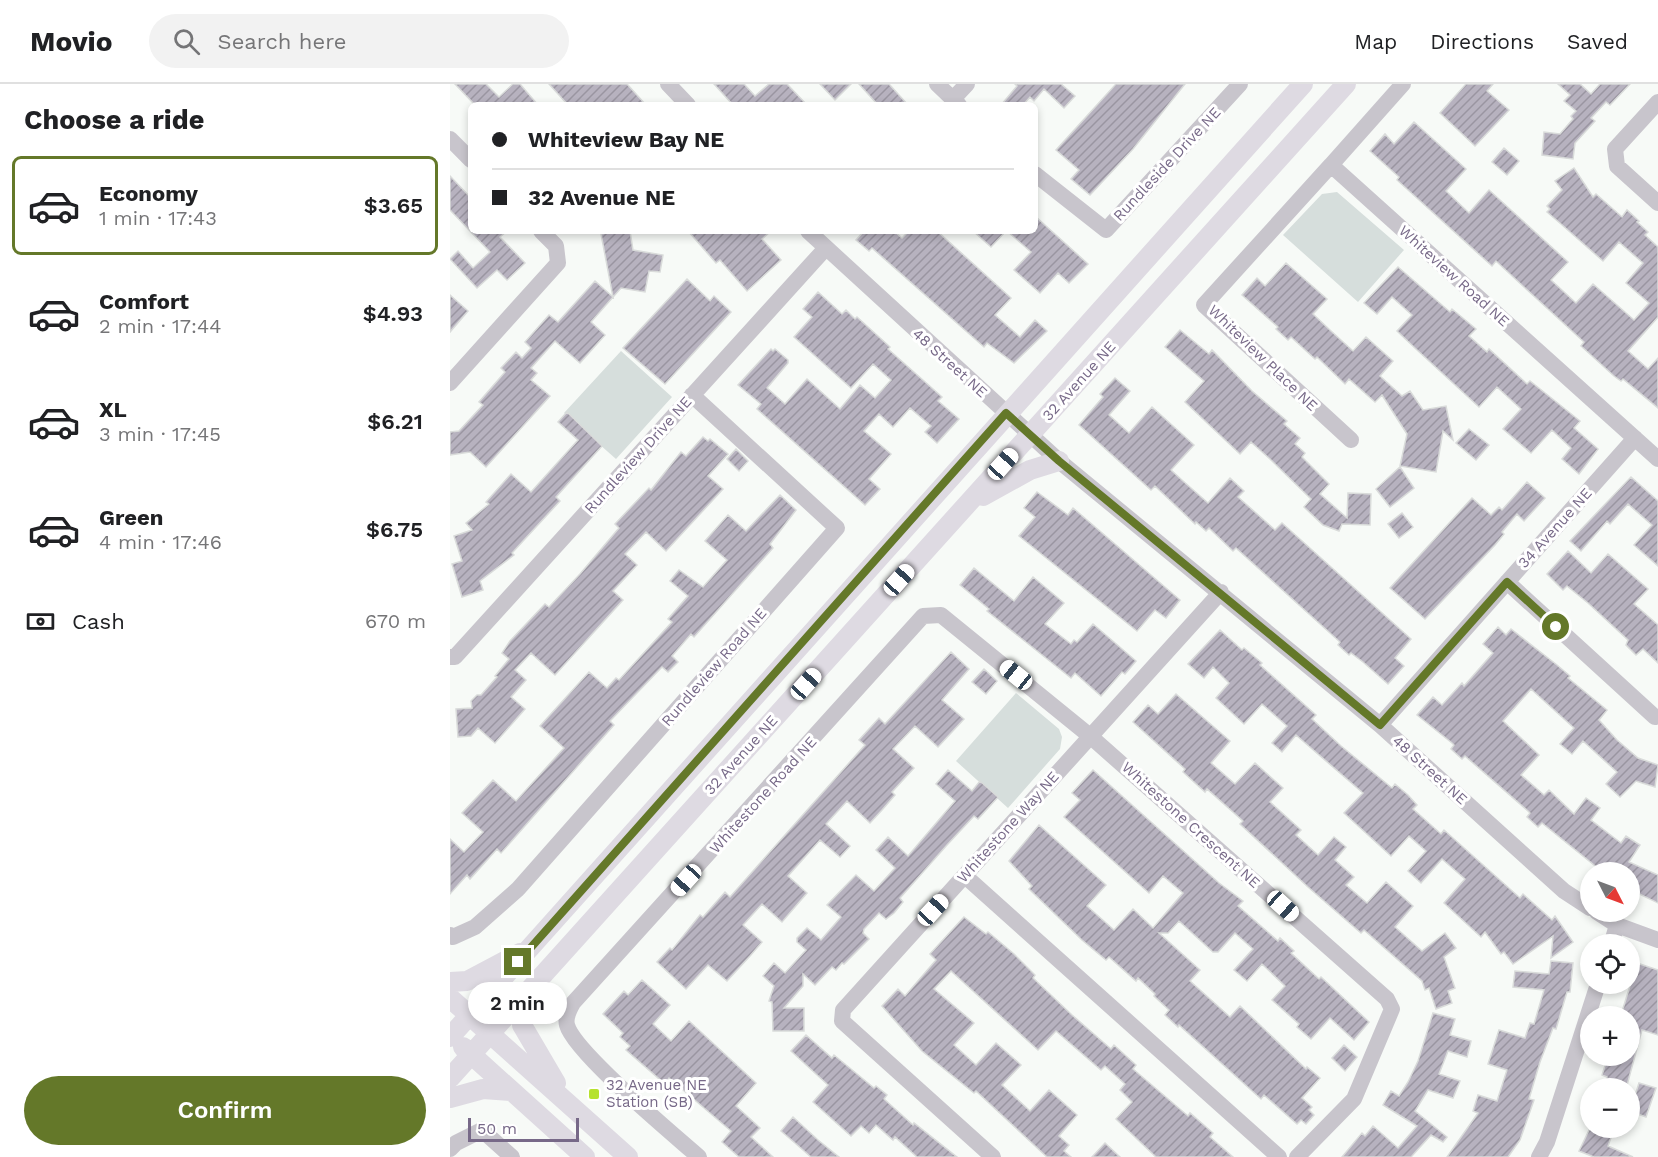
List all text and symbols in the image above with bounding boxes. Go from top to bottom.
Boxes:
search box [149,14,569,68]
text: Movio [30,25,113,58]
icon: search [170,25,203,58]
text: Search here [218,29,347,54]
text: Map [1354,29,1397,54]
text: Directions [1430,29,1534,54]
text: Saved [1567,29,1628,54]
street label: Rundleside Drive NE [1110,103,1224,225]
text: Choose a ride [24,104,204,136]
text: Whiteview Bay NE [528,127,724,152]
icon: car [27,179,81,233]
text: Economy [99,181,198,206]
text: 32 Avenue NE [528,185,675,210]
text: $3.65 [364,193,423,218]
text: 1 min · 17:43 [99,206,217,230]
street label: Whiteview Road NE [1395,222,1513,330]
icon: car [27,287,81,341]
text: Comfort [99,289,189,314]
text: $4.93 [363,301,423,326]
street label: Whiteview Place NE [1205,301,1321,415]
text: 2 min · 17:44 [99,314,221,338]
street label: 48 Street NE [909,325,991,401]
street label: 32 Avenue NE [1039,338,1119,424]
street label: Rundleview Drive NE [581,393,695,517]
icon: car [27,395,81,449]
text: XL [99,397,127,422]
text: $6.21 [367,409,423,434]
text: 3 min · 17:45 [99,422,221,446]
car [984,445,1022,483]
street label: 34 Avenue NE [1514,484,1596,572]
icon: car [27,503,81,557]
text: Green [99,505,163,530]
text: $6.75 [366,517,423,542]
text: 4 min · 17:46 [99,530,222,554]
car [880,561,918,599]
street label: Rundleview Road NE [658,604,770,730]
icon: cash [24,605,57,638]
text: Cash [72,609,125,634]
text: 670 m [365,609,426,633]
route start [1542,613,1569,640]
car [996,657,1036,693]
car [787,665,825,703]
street label: 32 Avenue NE [701,712,781,798]
street label: 48 Street NE [1389,732,1471,808]
street label: Whitestone Road NE [706,733,820,857]
street label: Whitestone Crescent NE [1118,758,1264,892]
street label: Whitestone Way NE [953,768,1063,886]
car [667,861,705,899]
north arrow [1580,862,1640,922]
map controls [1580,862,1640,1138]
car [1264,887,1302,925]
car [914,891,952,929]
button: locate [1580,934,1640,994]
route end [504,948,531,975]
callout: 2 min [469,983,568,1025]
text: 2 min [490,991,545,1015]
button: + [1580,1006,1640,1066]
button: Confirm [24,1076,426,1145]
place label: 32 Avenue NE Station (SB) [606,1076,707,1111]
button: − [1580,1078,1640,1138]
marker: 32 Avenue NE Station (SB) [587,1087,601,1101]
scale bar [468,1115,579,1142]
text: 50 m [477,1119,517,1138]

